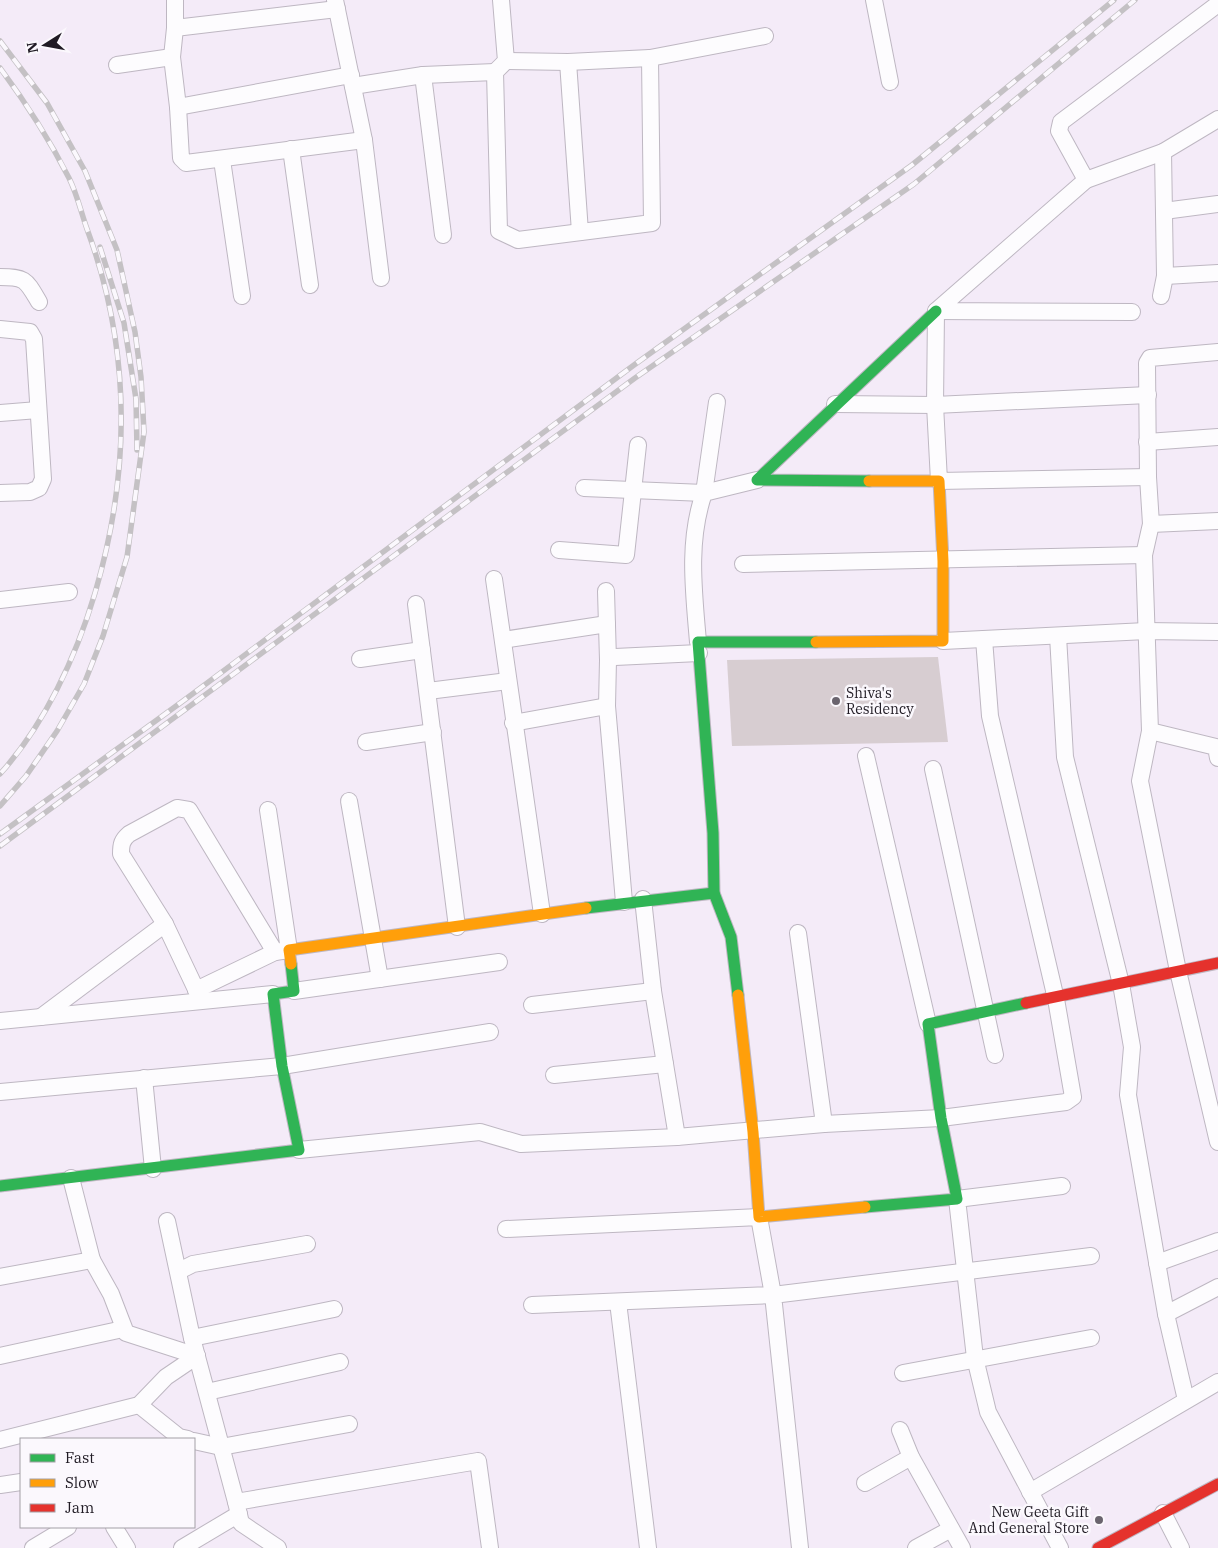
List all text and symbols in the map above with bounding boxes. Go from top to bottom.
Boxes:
north arrow [20,20,70,70]
text: N [22,40,42,55]
place label: Shiva's Residency [846,684,914,718]
marker: Shiva's Residency [830,695,842,707]
legend [20,1438,195,1528]
text: Fast [65,1448,95,1467]
text: Slow [65,1473,99,1492]
text: Jam [65,1498,94,1517]
place label: New Geeta Gift And General Store [969,1503,1089,1537]
marker: New Geeta Gift And General Store [1093,1514,1105,1526]

